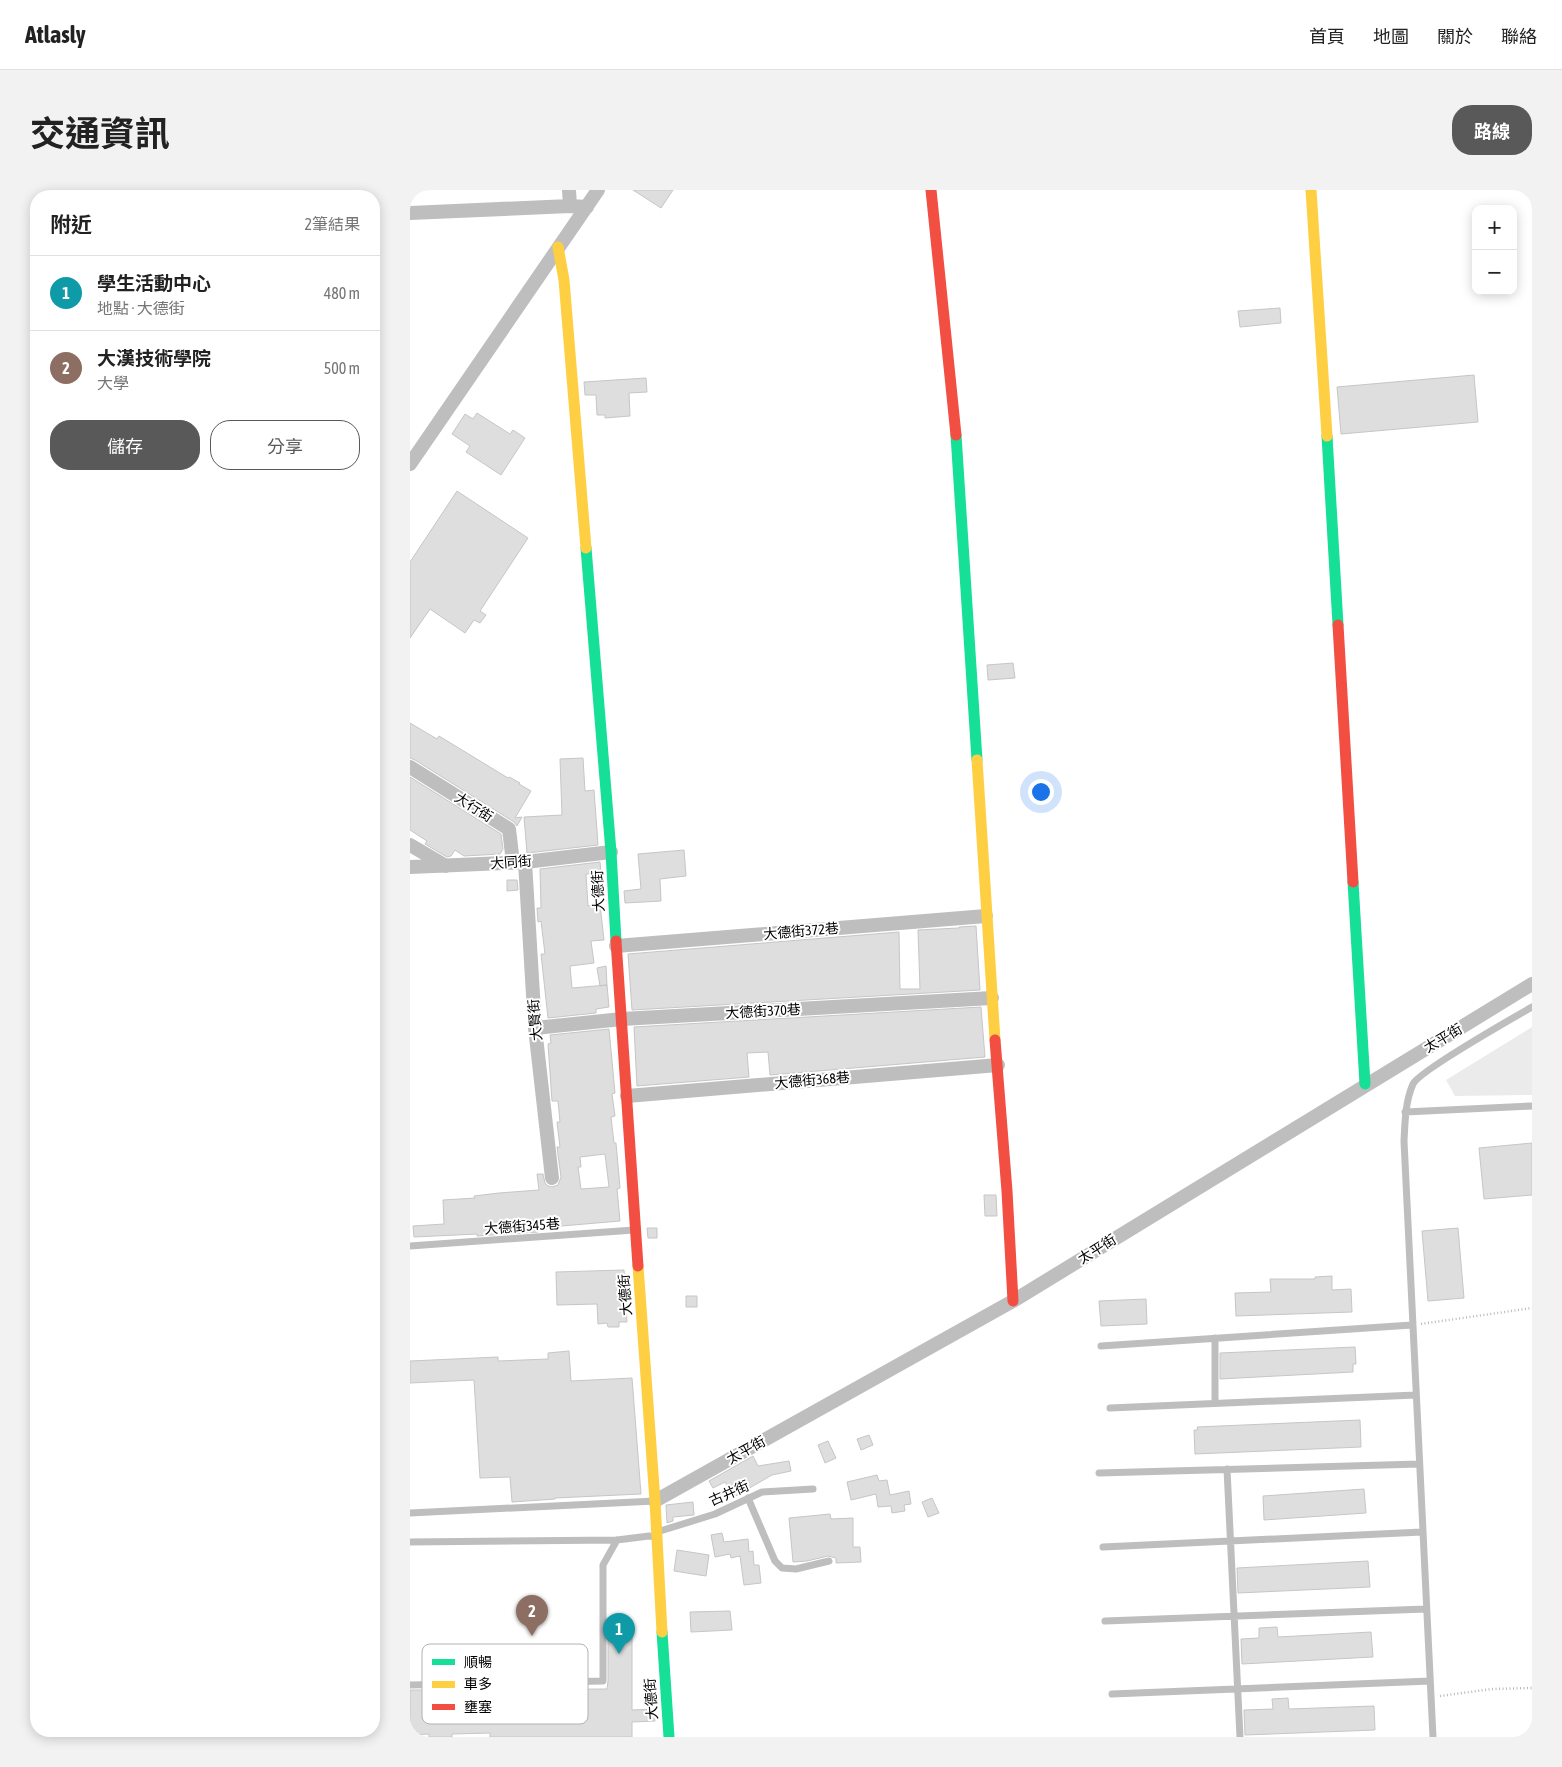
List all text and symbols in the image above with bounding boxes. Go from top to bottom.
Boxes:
text: Atlasly [25,21,86,48]
text: 首頁 [1309,26,1345,47]
text: 地圖 [1373,26,1409,47]
text: 關於 [1437,26,1473,47]
text: 聯絡 [1501,26,1537,47]
button: 路線 [1452,105,1532,155]
text: 交通資訊 [30,113,170,153]
map controls [1472,205,1517,295]
button: + [1472,205,1517,250]
text: 附近 [50,212,92,236]
text: 2筆結果 [304,215,360,233]
button: − [1472,250,1517,295]
text: 學生活動中心 [97,272,211,294]
text: 1 [62,284,70,302]
text: 480 m [324,284,360,302]
text: 地點 · 大德街 [97,299,185,317]
text: 大漢技術學院 [97,347,211,369]
text: 2 [62,359,70,377]
text: 500 m [324,359,360,377]
text: 大學 [97,374,129,392]
button: 儲存 [50,420,200,470]
button: 分享 [210,420,360,470]
your location [1028,779,1054,805]
street label: 大行街 [452,789,496,825]
street label: 大同街 [489,853,533,871]
street label: 大德街 [589,870,607,912]
street label: 大德街372巷 [763,920,839,942]
street label: 大賢街 [525,998,545,1042]
street label: 大德街370巷 [725,1001,801,1021]
street label: 太平街 [1421,1020,1465,1056]
street label: 大德街368巷 [774,1069,850,1091]
street label: 大德街345巷 [484,1215,560,1237]
street label: 太平街 [1075,1231,1119,1267]
street label: 大德街 [616,1273,634,1317]
street label: 太平街 [724,1433,768,1467]
street label: 古井街 [707,1477,751,1509]
pin: 2 [516,1595,548,1636]
pin: 1 [603,1613,635,1654]
legend [422,1644,588,1724]
text: 順暢 [464,1654,492,1670]
text: 車多 [464,1676,492,1692]
street label: 大德街 [642,1677,660,1721]
text: 壅塞 [464,1699,492,1715]

